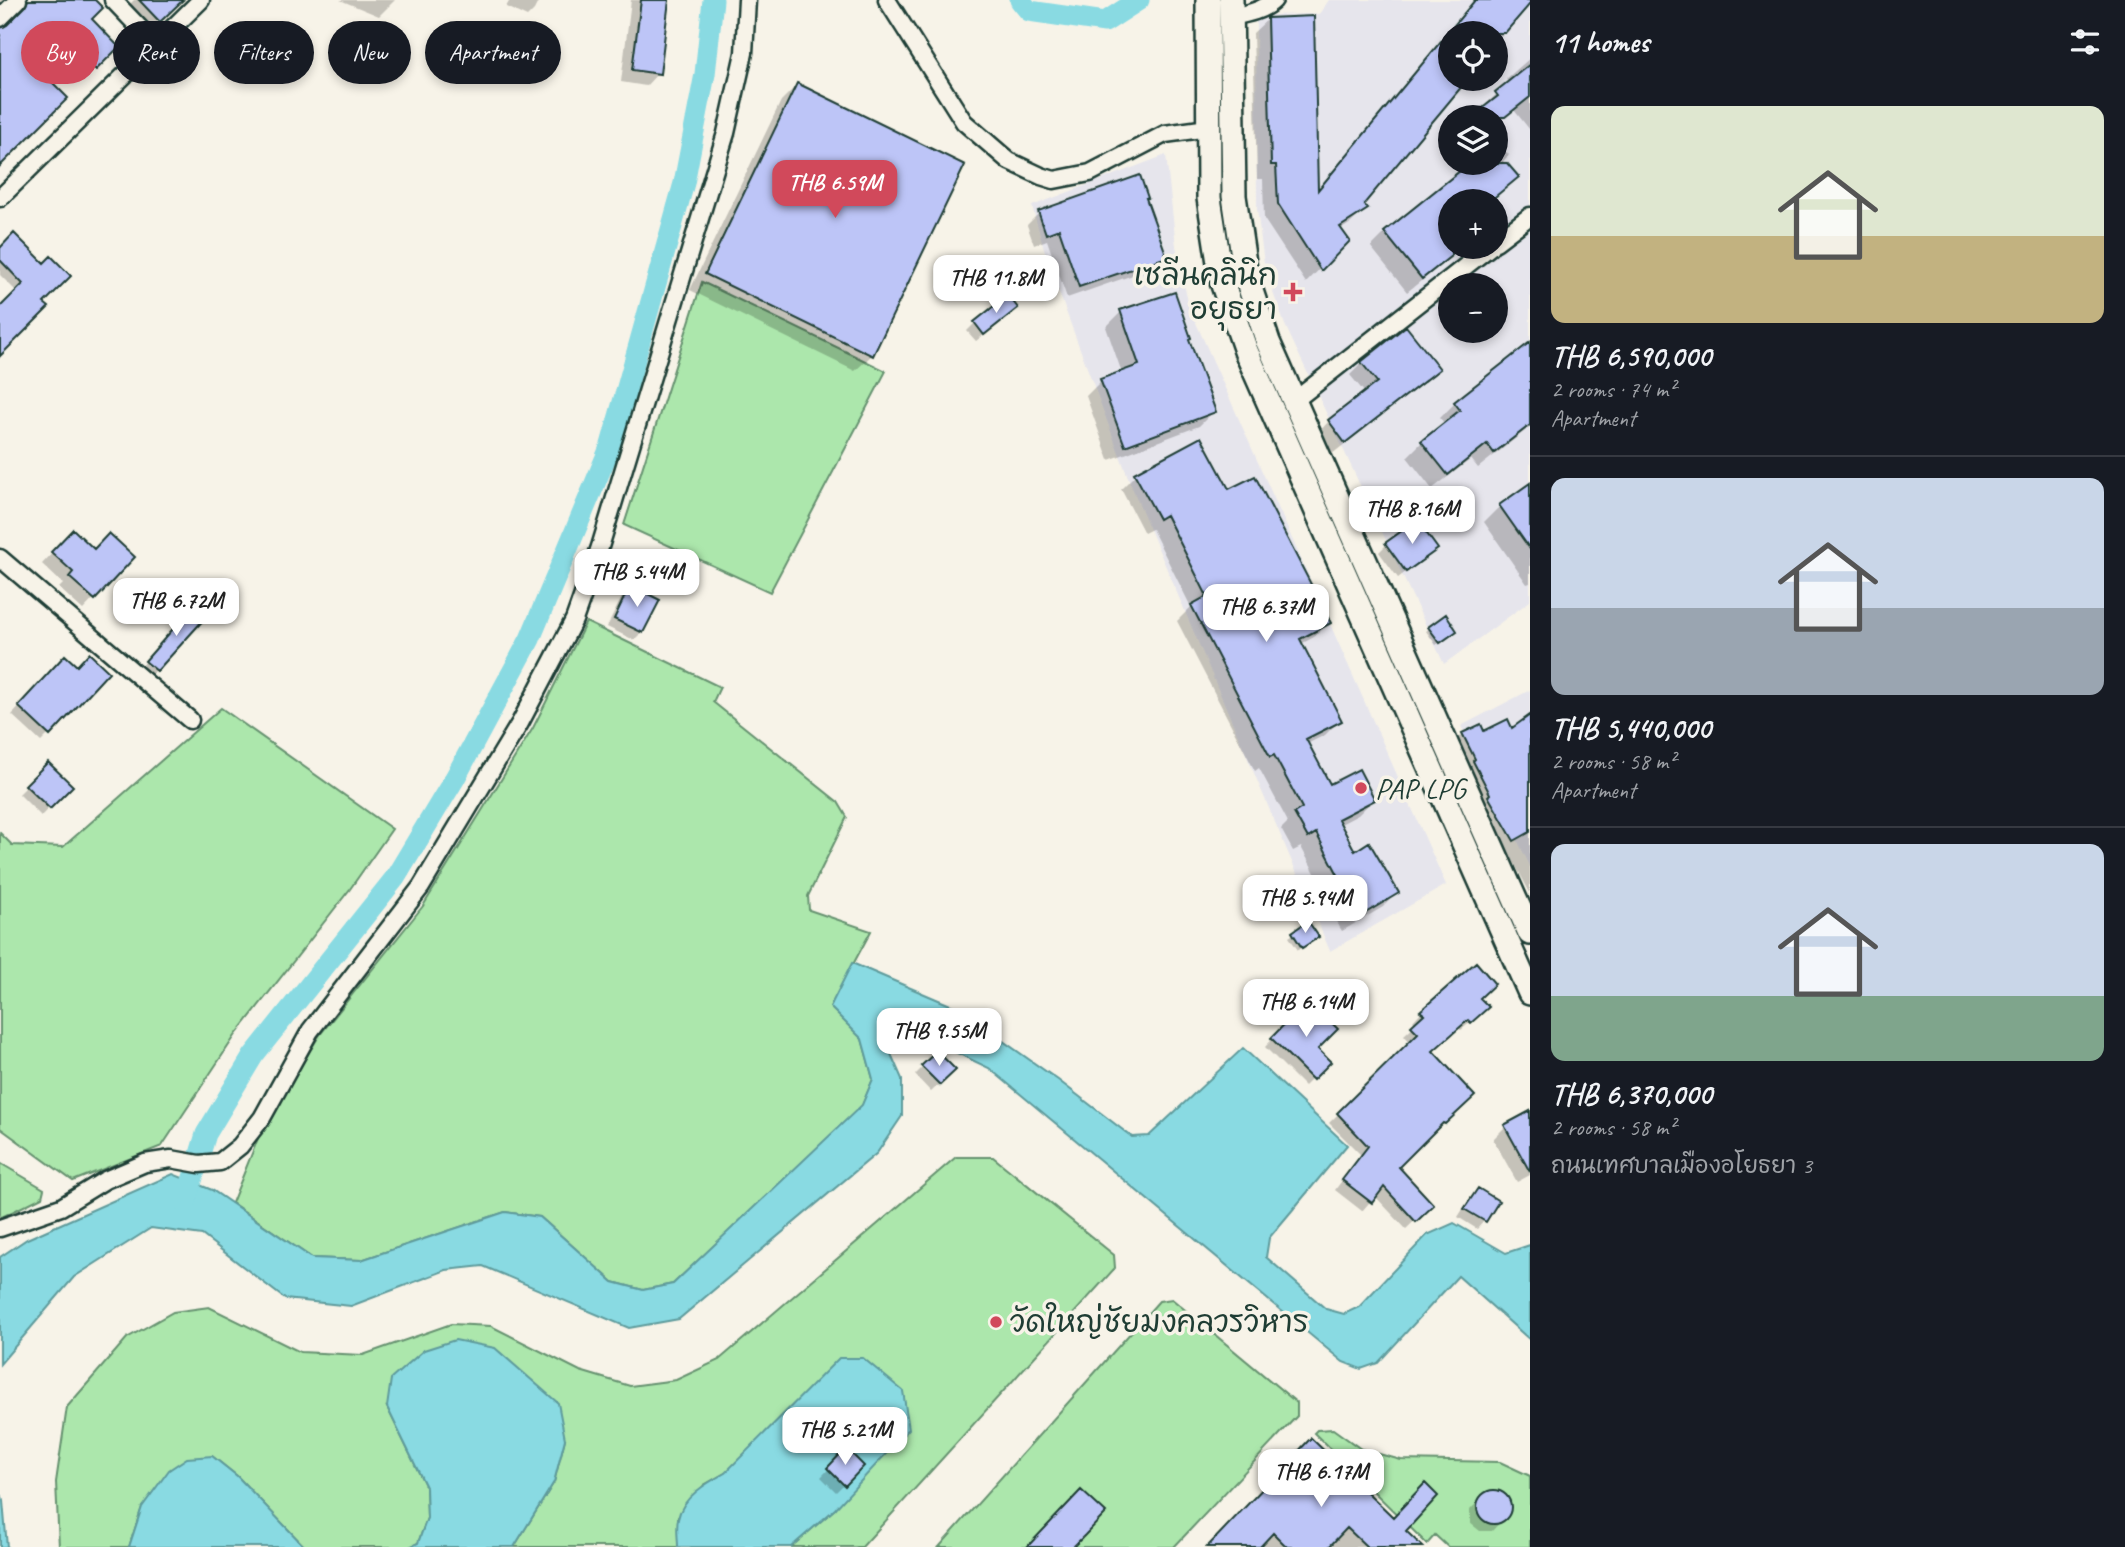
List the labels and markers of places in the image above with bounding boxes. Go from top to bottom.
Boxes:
pin: THB 6.59M [755,160,915,220]
pin: THB 11.8M [916,256,1076,315]
place label: เซลีนคลินิก อยุธยา [1134,256,1277,331]
marker: เซลีนคลินิก อยุธยา [1283,282,1303,302]
pin: THB 8.16M [1332,486,1492,546]
pin: THB 5.44M [557,550,717,609]
pin: THB 6.72M [96,578,256,638]
pin: THB 6.37M [1186,584,1346,644]
place label: PAP LPG [1375,769,1469,807]
marker: PAP LPG [1353,780,1369,796]
pin: THB 5.94M [1225,876,1385,935]
pin: THB 6.14M [1226,979,1386,1039]
pin: THB 9.55M [859,1009,1019,1068]
place label: วัดใหญ่ชัยมงคลวรวิหาร [1010,1302,1309,1341]
marker: วัดใหญ่ชัยมงคลวรวิหาร [988,1314,1004,1330]
pin: THB 5.21M [765,1408,925,1467]
pin: THB 6.17M [1241,1450,1401,1509]

